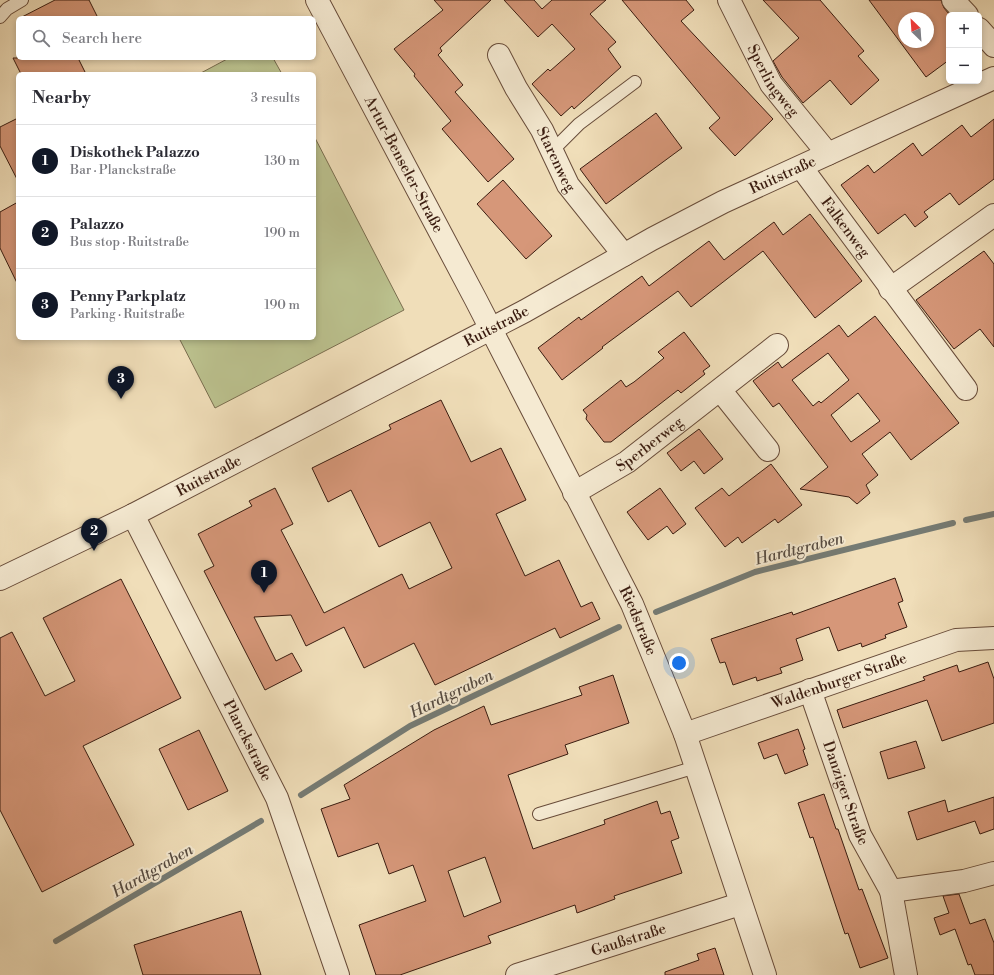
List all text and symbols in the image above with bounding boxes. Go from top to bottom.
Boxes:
north arrow [898,12,934,48]
map controls [946,12,982,84]
button: + [946,12,982,48]
search box [16,16,316,60]
icon: search [30,27,52,49]
text: Search here [62,29,142,48]
street label: Sperlingweg [743,41,803,121]
button: − [946,48,982,84]
text: Nearby [32,87,91,109]
text: 3 results [251,90,300,106]
street label: Artur-Benseler-Straße [359,92,448,236]
street label: Starenweg [532,124,579,197]
text: Diskothek Palazzo [70,143,200,162]
street label: Ruitstraße [746,152,819,199]
text: 1 [42,153,48,169]
text: 130 m [265,153,300,169]
text: Bar · Planckstraße [70,162,176,178]
street label: Falkenweg [817,193,874,262]
text: Palazzo [70,215,124,234]
text: 2 [41,225,49,241]
text: 190 m [264,225,300,241]
text: Bus stop · Ruitstraße [70,234,189,250]
text: Penny Parkplatz [70,287,186,306]
text: 3 [41,297,49,313]
text: 190 m [264,297,300,313]
street label: Ruitstraße [460,302,532,351]
text: Parking · Ruitstraße [70,306,185,322]
pin: 3 [108,366,134,399]
street label: Sperberweg [613,413,687,476]
street label: Ruitstraße [173,451,245,501]
pin: 2 [81,518,107,551]
water label: Hardtgraben [752,528,847,570]
pin: 1 [251,560,277,593]
street label: Riedstraße [614,583,661,658]
street label: Waldenburger Straße [768,649,909,714]
your location [669,653,689,673]
water label: Hardtgraben [406,665,497,723]
street label: Planckstraße [219,697,276,785]
street label: Danziger Straße [818,739,873,849]
water label: Hardtgraben [107,839,198,903]
street label: Gaußstraße [589,919,669,961]

